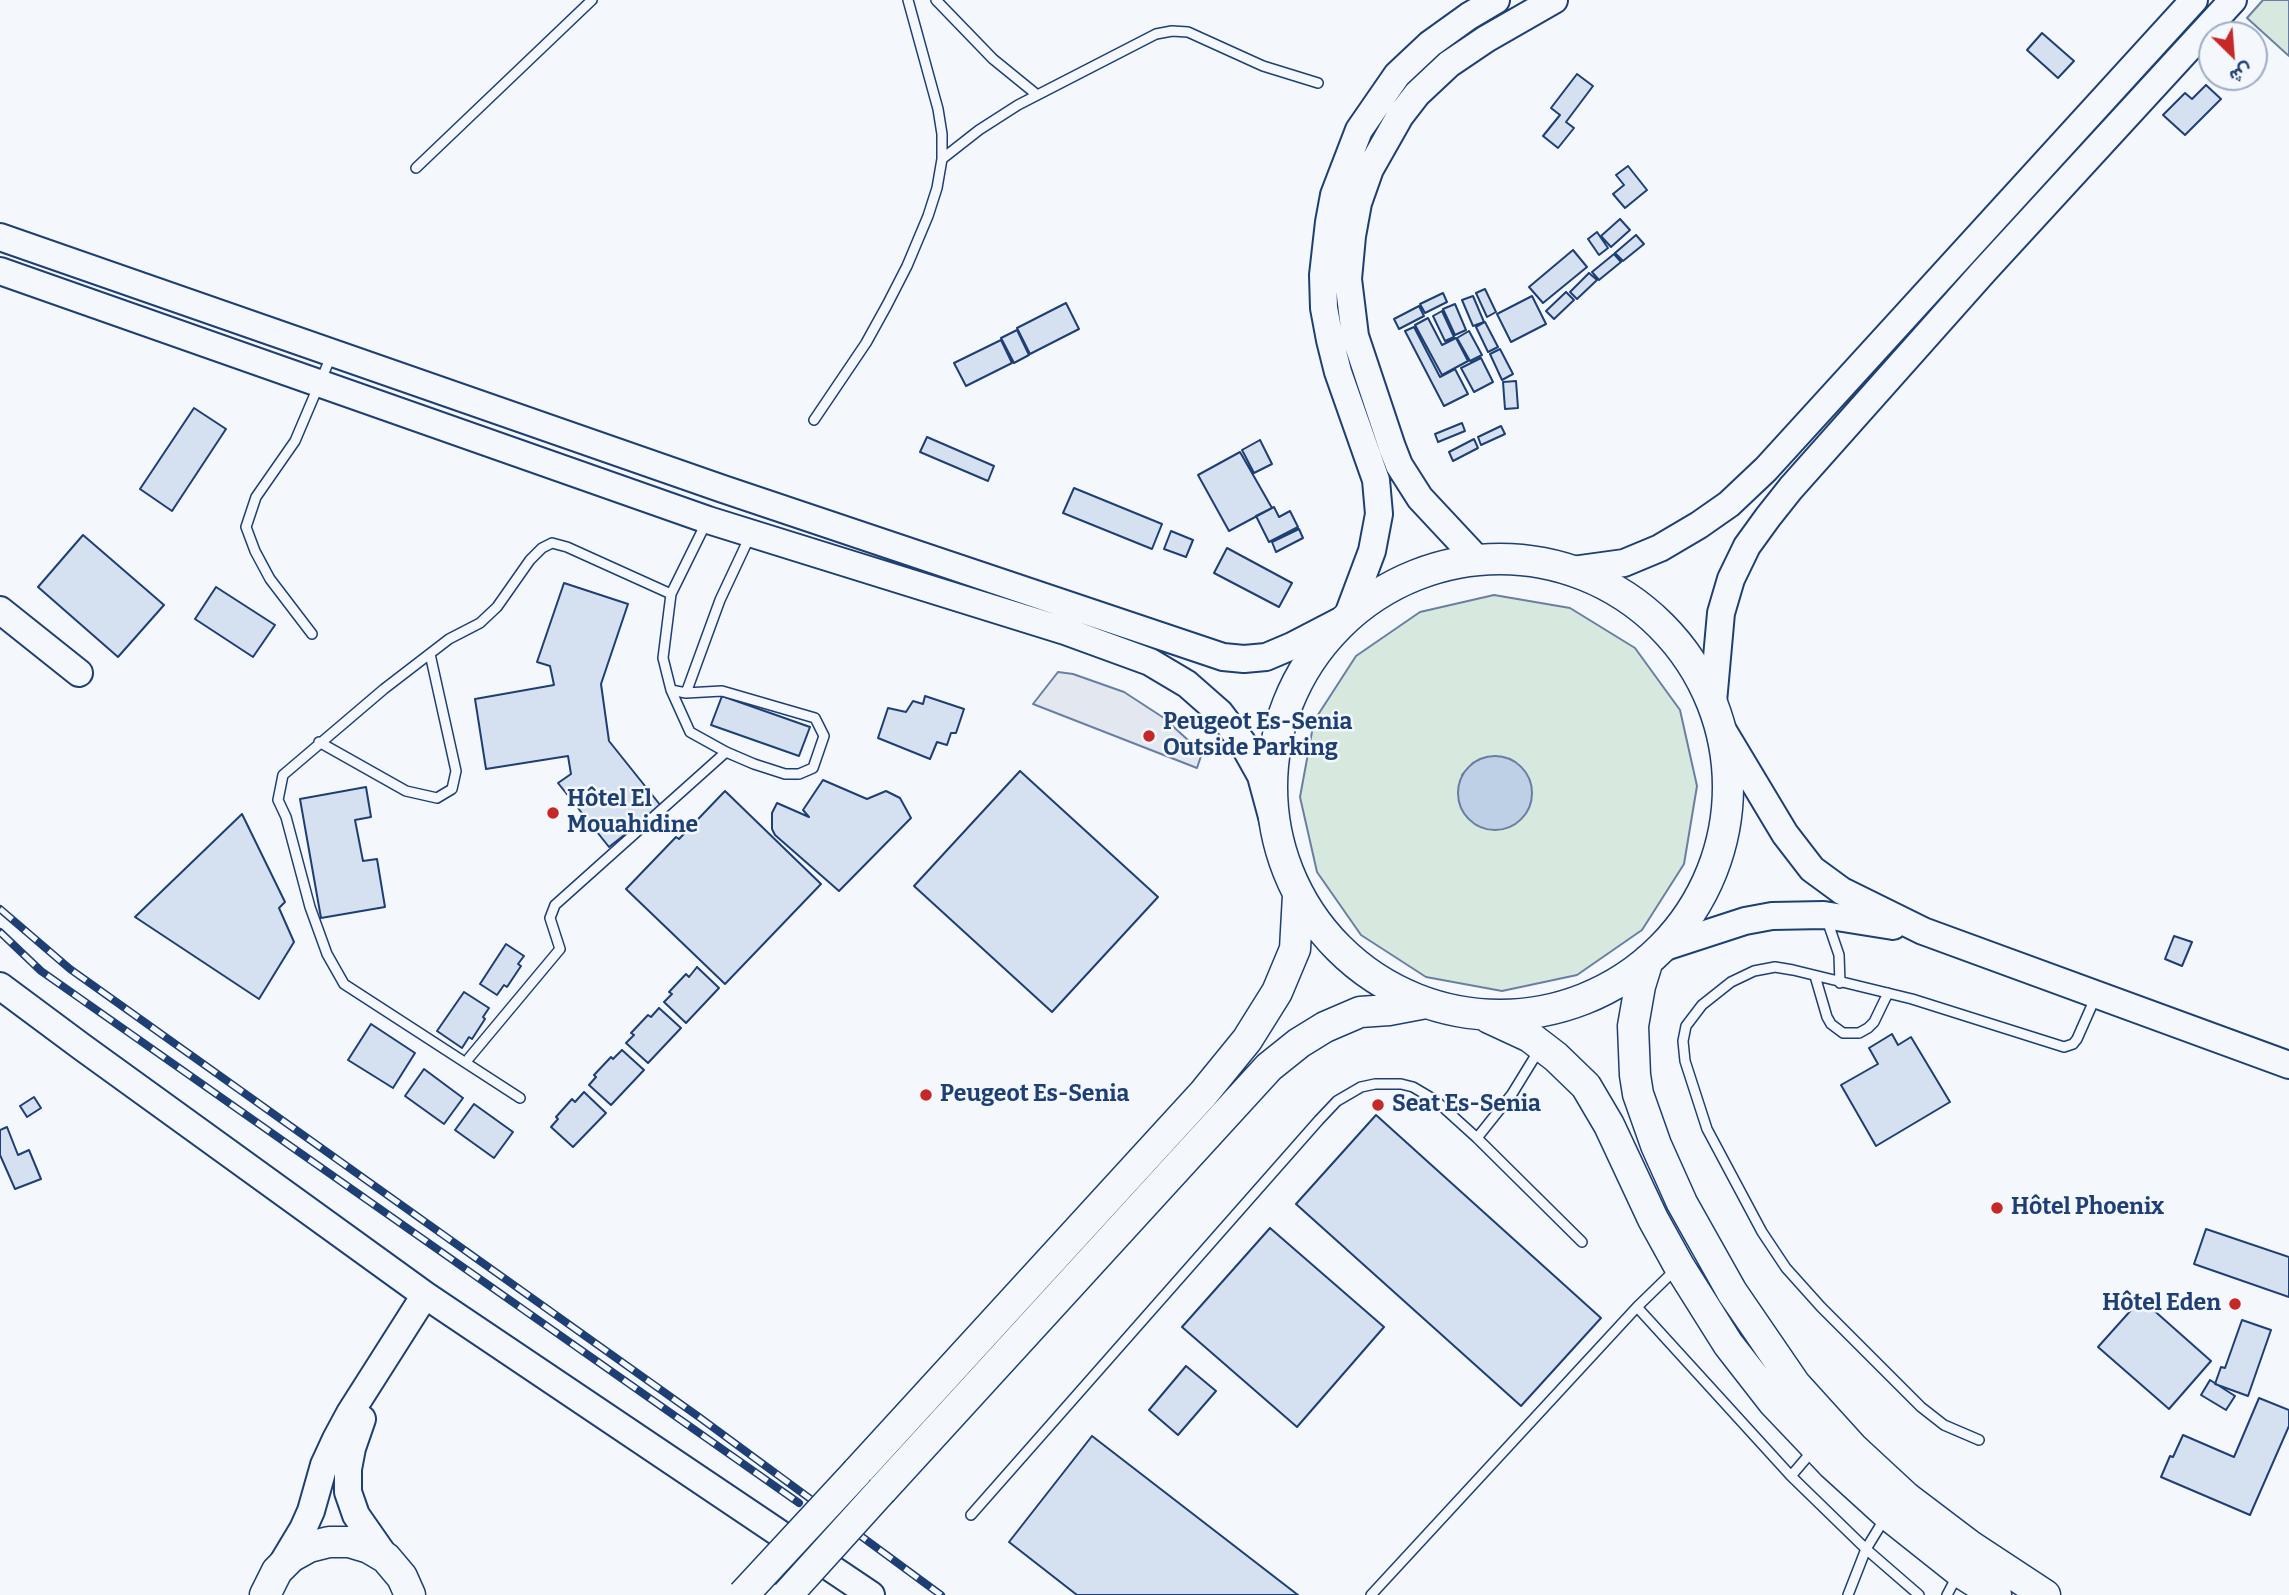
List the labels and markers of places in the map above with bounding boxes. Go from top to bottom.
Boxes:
place label: Peugeot Es-Senia Outside Parking [1163,709,1352,763]
marker: Peugeot Es-Senia Outside Parking [1141,728,1157,744]
place label: Hôtel El Mouahidine [567,786,698,840]
marker: Hôtel El Mouahidine [545,805,561,821]
place label: Peugeot Es-Senia [940,1081,1129,1109]
marker: Peugeot Es-Senia [918,1087,934,1103]
place label: Seat Es-Senia [1392,1091,1541,1119]
marker: Seat Es-Senia [1370,1097,1386,1113]
place label: Hôtel Phoenix [2011,1194,2164,1222]
marker: Hôtel Phoenix [1989,1200,2005,1216]
place label: Hôtel Eden [2102,1290,2221,1318]
marker: Hôtel Eden [2227,1296,2243,1312]

